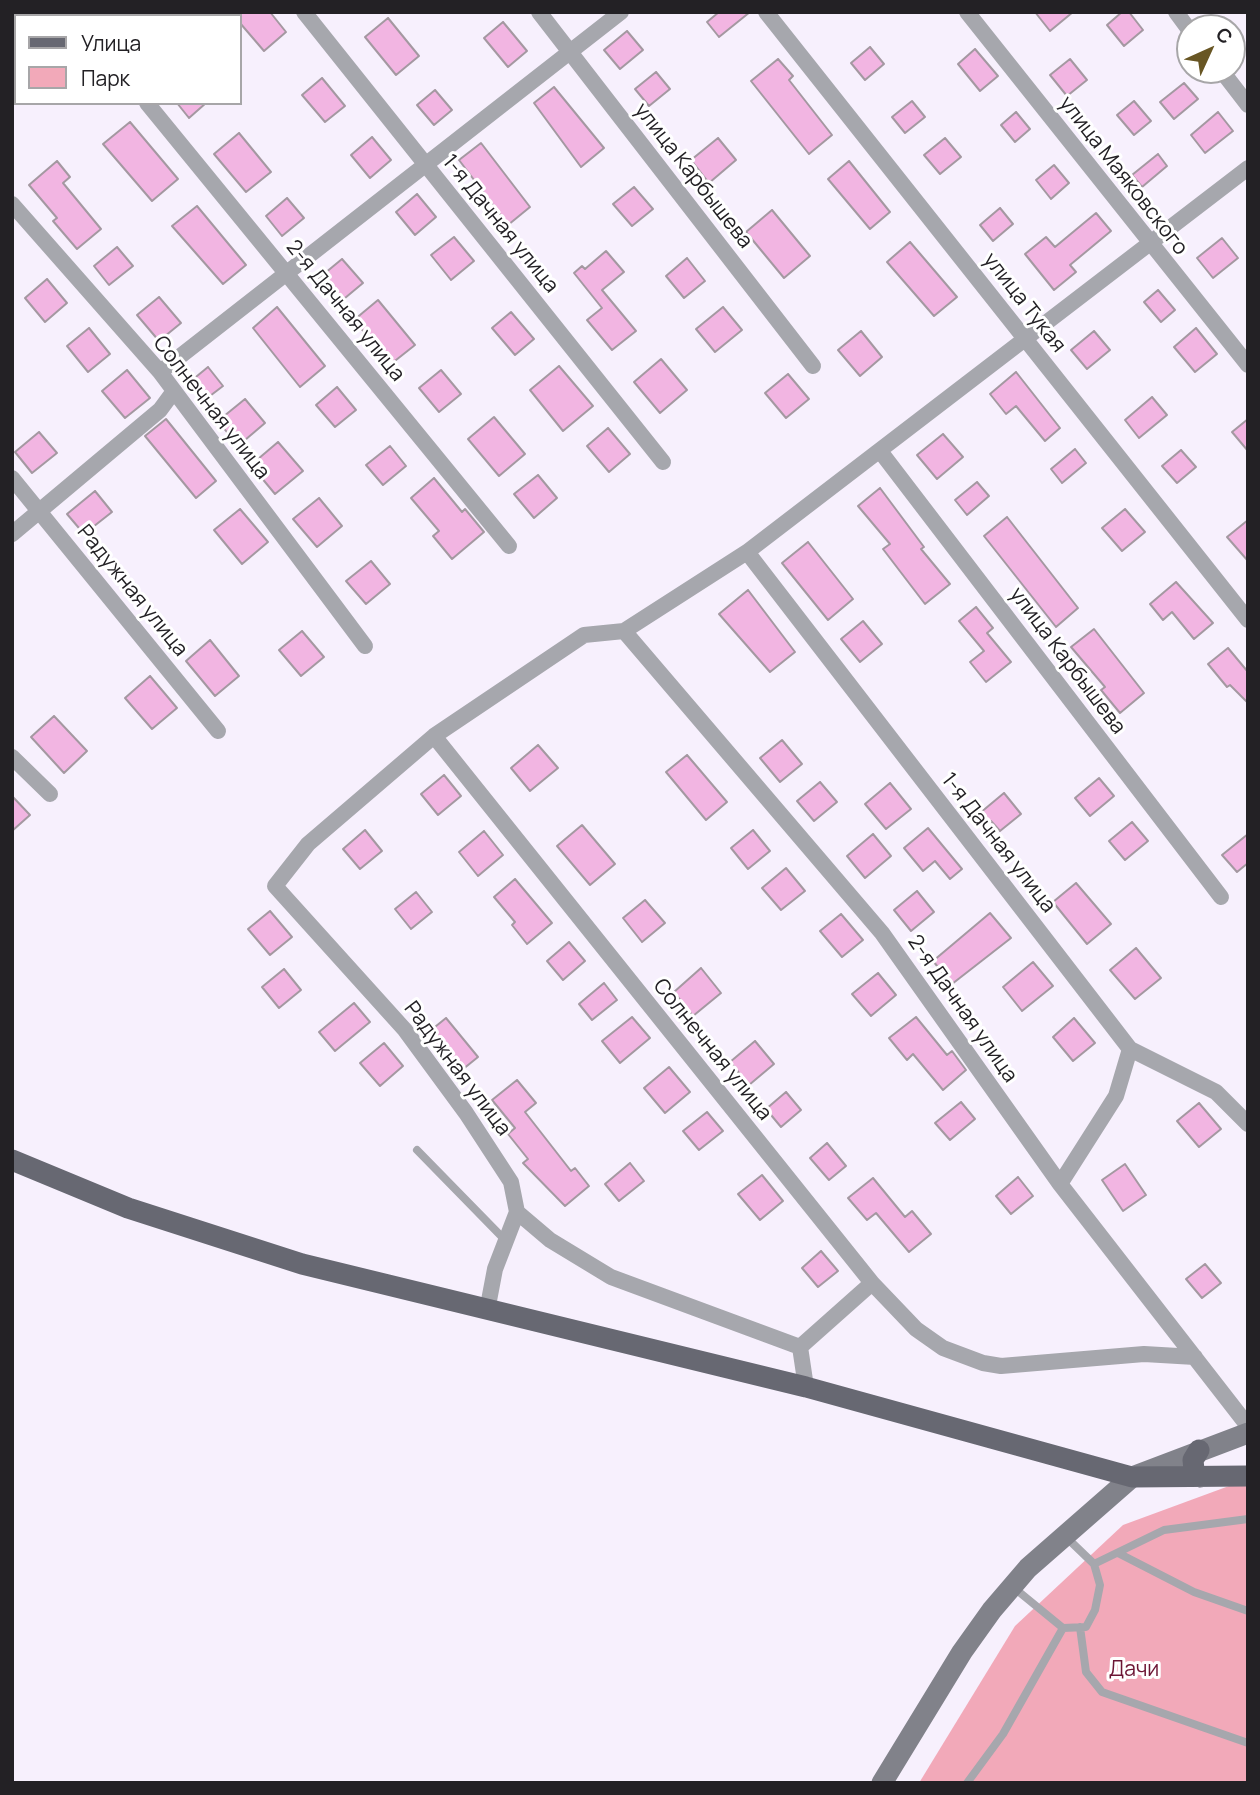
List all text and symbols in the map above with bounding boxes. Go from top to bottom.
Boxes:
legend [14,14,242,105]
north arrow [1176,14,1246,84]
text: С [1210,21,1239,50]
text: Улица [81,29,141,57]
text: Парк [81,64,130,92]
street label: улица Маяковского [1053,92,1193,260]
street label: улица Карбышева [628,98,758,254]
street label: 1-я Дачная улица [437,150,563,298]
street label: 2-я Дачная улица [280,235,410,387]
street label: улица Тукая [977,248,1071,358]
street label: Солнечная улица [147,331,275,485]
street label: Радужная улица [71,520,193,662]
street label: улица Карбышева [1004,583,1130,739]
street label: 1-я Дачная улица [936,768,1060,918]
street label: 2-я Дачная улица [902,930,1022,1088]
street label: Солнечная улица [647,974,777,1126]
street label: Радужная улица [398,997,516,1141]
park label: Дачи [1109,1657,1159,1683]

